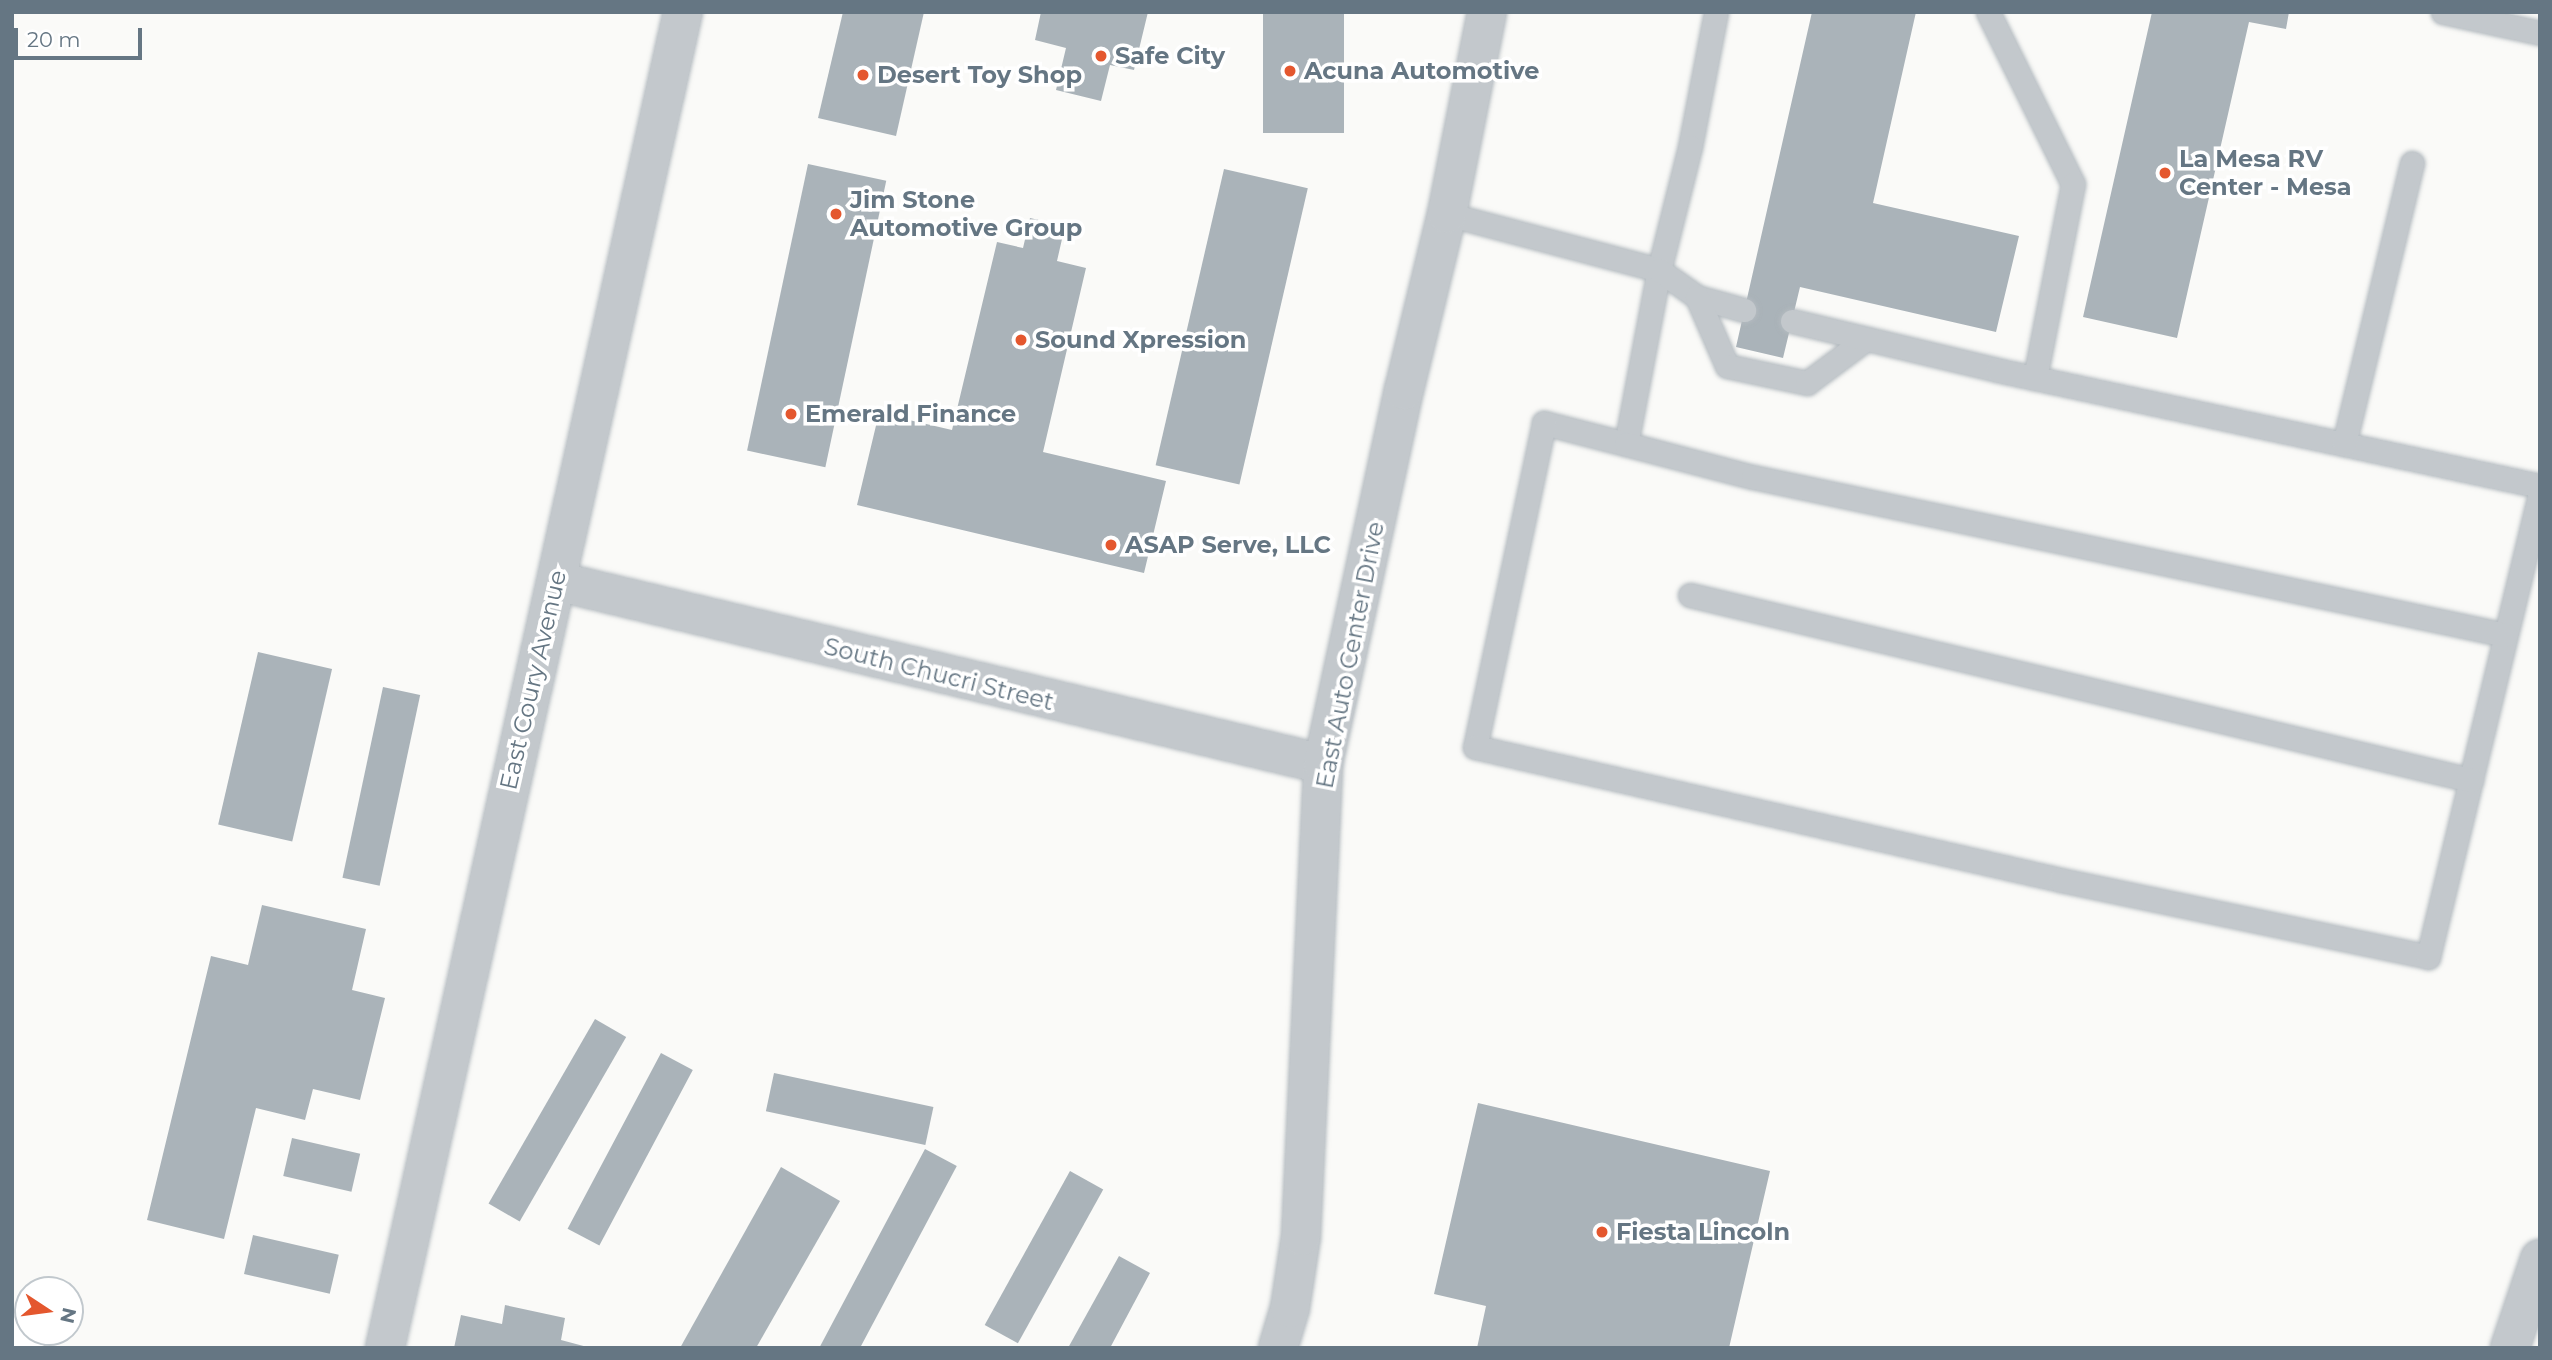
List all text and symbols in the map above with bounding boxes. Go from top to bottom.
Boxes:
scale bar [18,14,145,58]
text: 20 m [27,27,81,52]
place label: Safe City [1115,42,1225,70]
marker: Safe City [1093,48,1109,64]
place label: Acuna Automotive [1304,57,1539,85]
place label: Desert Toy Shop [877,61,1082,89]
marker: Acuna Automotive [1282,63,1298,79]
marker: Desert Toy Shop [855,67,871,83]
place label: La Mesa RV Center - Mesa [2179,145,2352,201]
marker: La Mesa RV Center - Mesa [2157,165,2173,181]
place label: Jim Stone Automotive Group [850,186,1082,242]
marker: Jim Stone Automotive Group [828,206,844,222]
place label: Sound Xpression [1035,326,1246,354]
marker: Sound Xpression [1013,332,1029,348]
place label: Emerald Finance [805,400,1016,428]
marker: Emerald Finance [783,406,799,422]
street label: East Auto Center Drive [1310,519,1390,791]
place label: ASAP Serve, LLC [1125,531,1331,559]
marker: ASAP Serve, LLC [1103,537,1119,553]
street label: East Coury Avenue [494,567,572,793]
street label: South Chucri Street [821,632,1057,716]
place label: Fiesta Lincoln [1616,1218,1790,1246]
marker: Fiesta Lincoln [1594,1224,1610,1240]
north arrow [14,1276,84,1346]
text: N [55,1305,81,1325]

